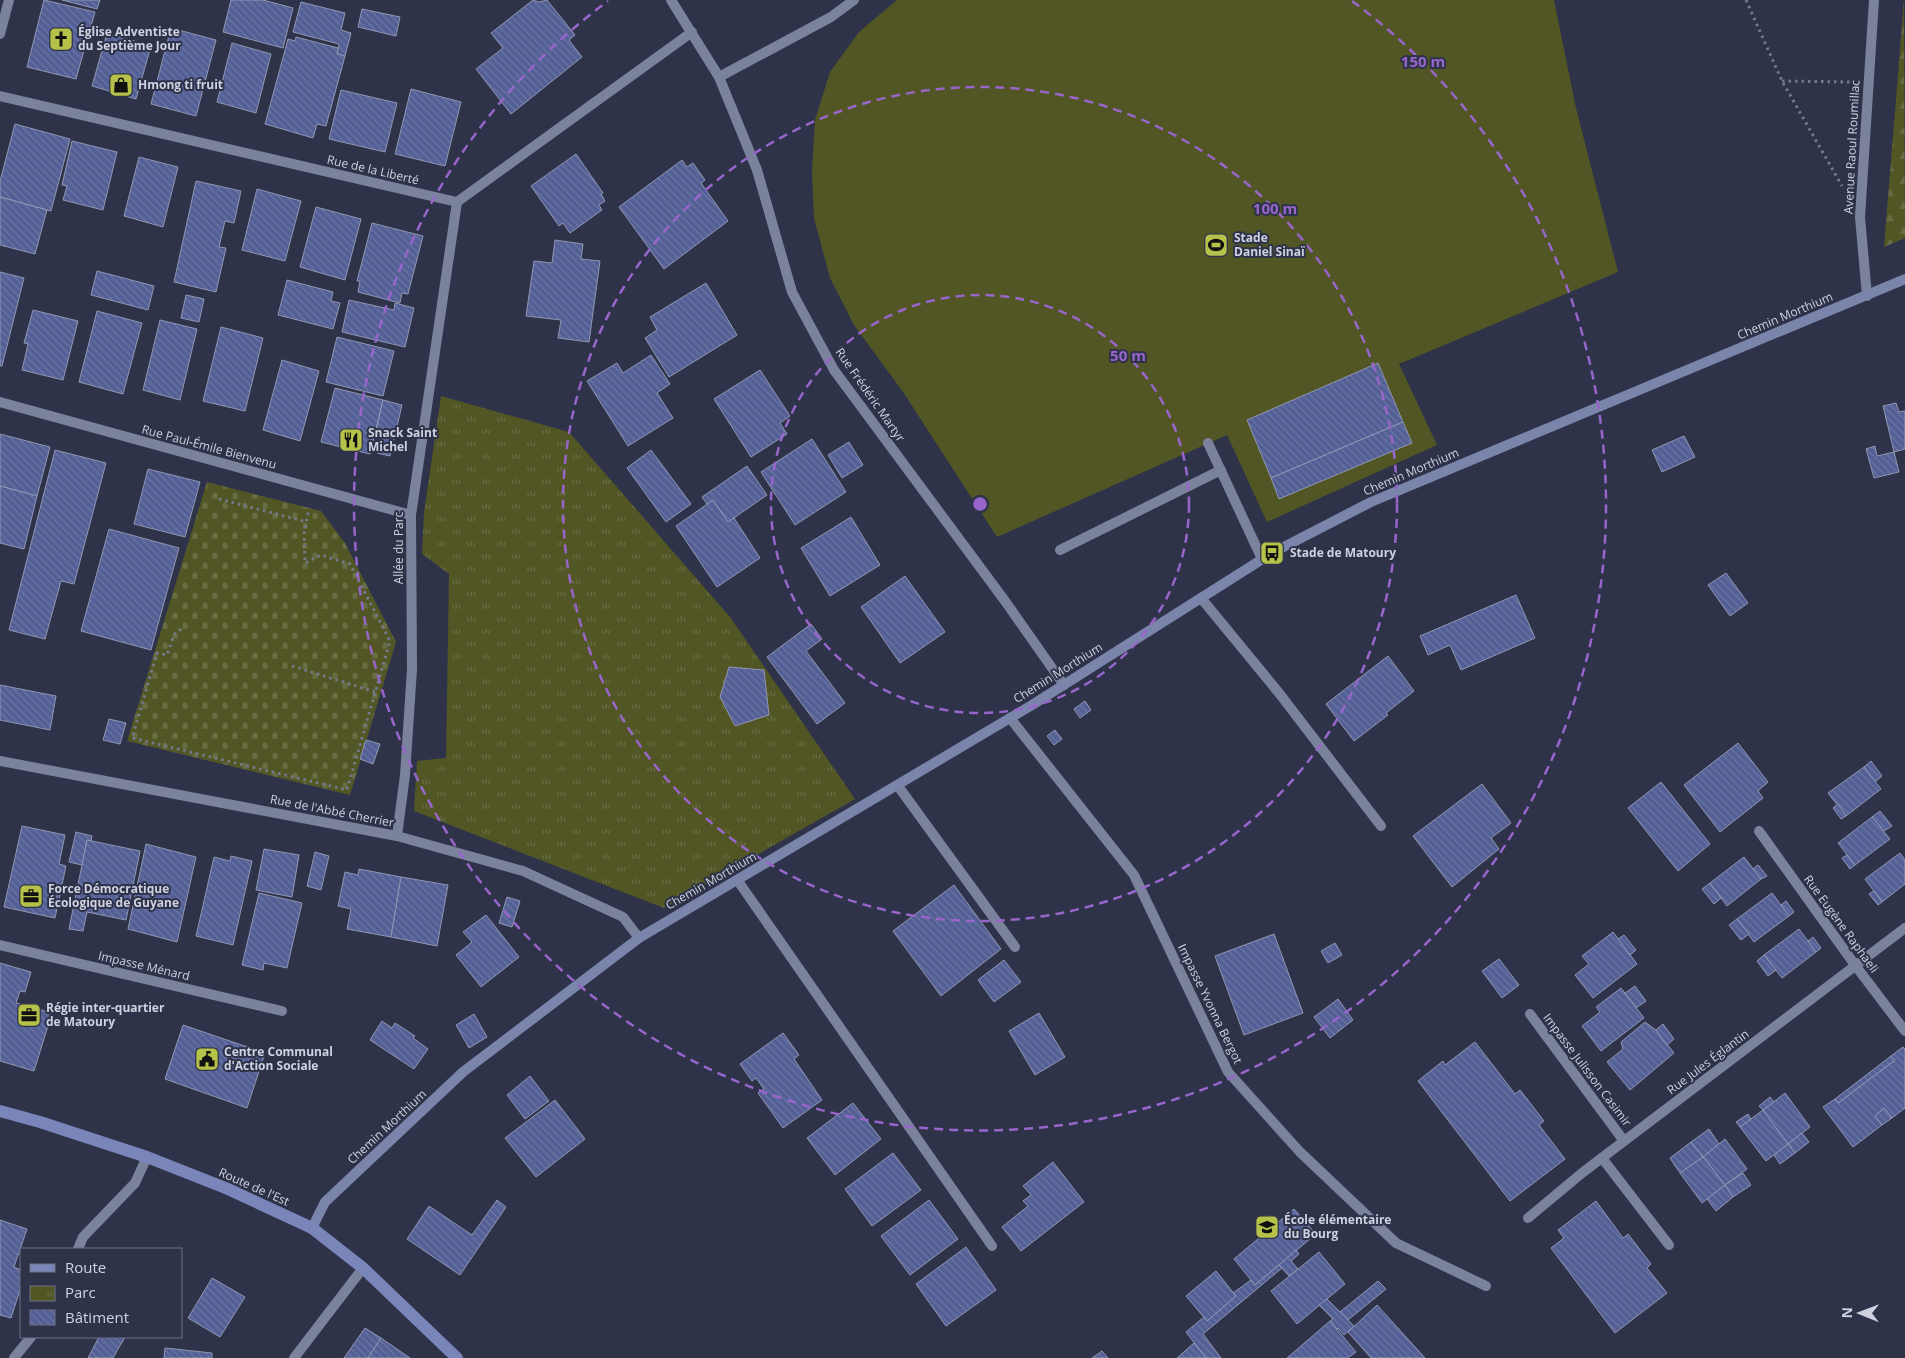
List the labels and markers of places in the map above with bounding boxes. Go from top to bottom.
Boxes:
place label: Église Adventiste du Septième Jour [78,23,181,54]
church icon: Église Adventiste du Septième Jour [48,26,74,52]
shop icon: Hmong ti fruit [108,72,134,98]
place label: Hmong ti fruit [138,76,223,93]
place label: Stade Daniel Sinaï [1234,229,1305,260]
sports icon: Stade Daniel Sinaï [1203,232,1229,258]
place label: Snack Saint Michel [368,424,437,455]
restaurant icon: Snack Saint Michel [338,427,364,453]
centre of rings [971,495,989,513]
bus stop icon: Stade de Matoury [1259,540,1285,566]
place label: Stade de Matoury [1290,544,1396,561]
place label: Force Démocratique Écologique de Guyane [48,880,179,911]
office icon: Force Démocratique Écologique de Guyane [18,883,44,909]
place label: Régie inter-quartier de Matoury [46,999,165,1030]
office icon: Régie inter-quartier de Matoury [16,1002,42,1028]
place label: Centre Communal d'Action Sociale [224,1043,333,1074]
public building icon: Centre Communal d'Action Sociale [194,1046,220,1072]
place label: École élémentaire du Bourg [1284,1211,1391,1242]
school or university icon: École élémentaire du Bourg [1254,1214,1280,1240]

